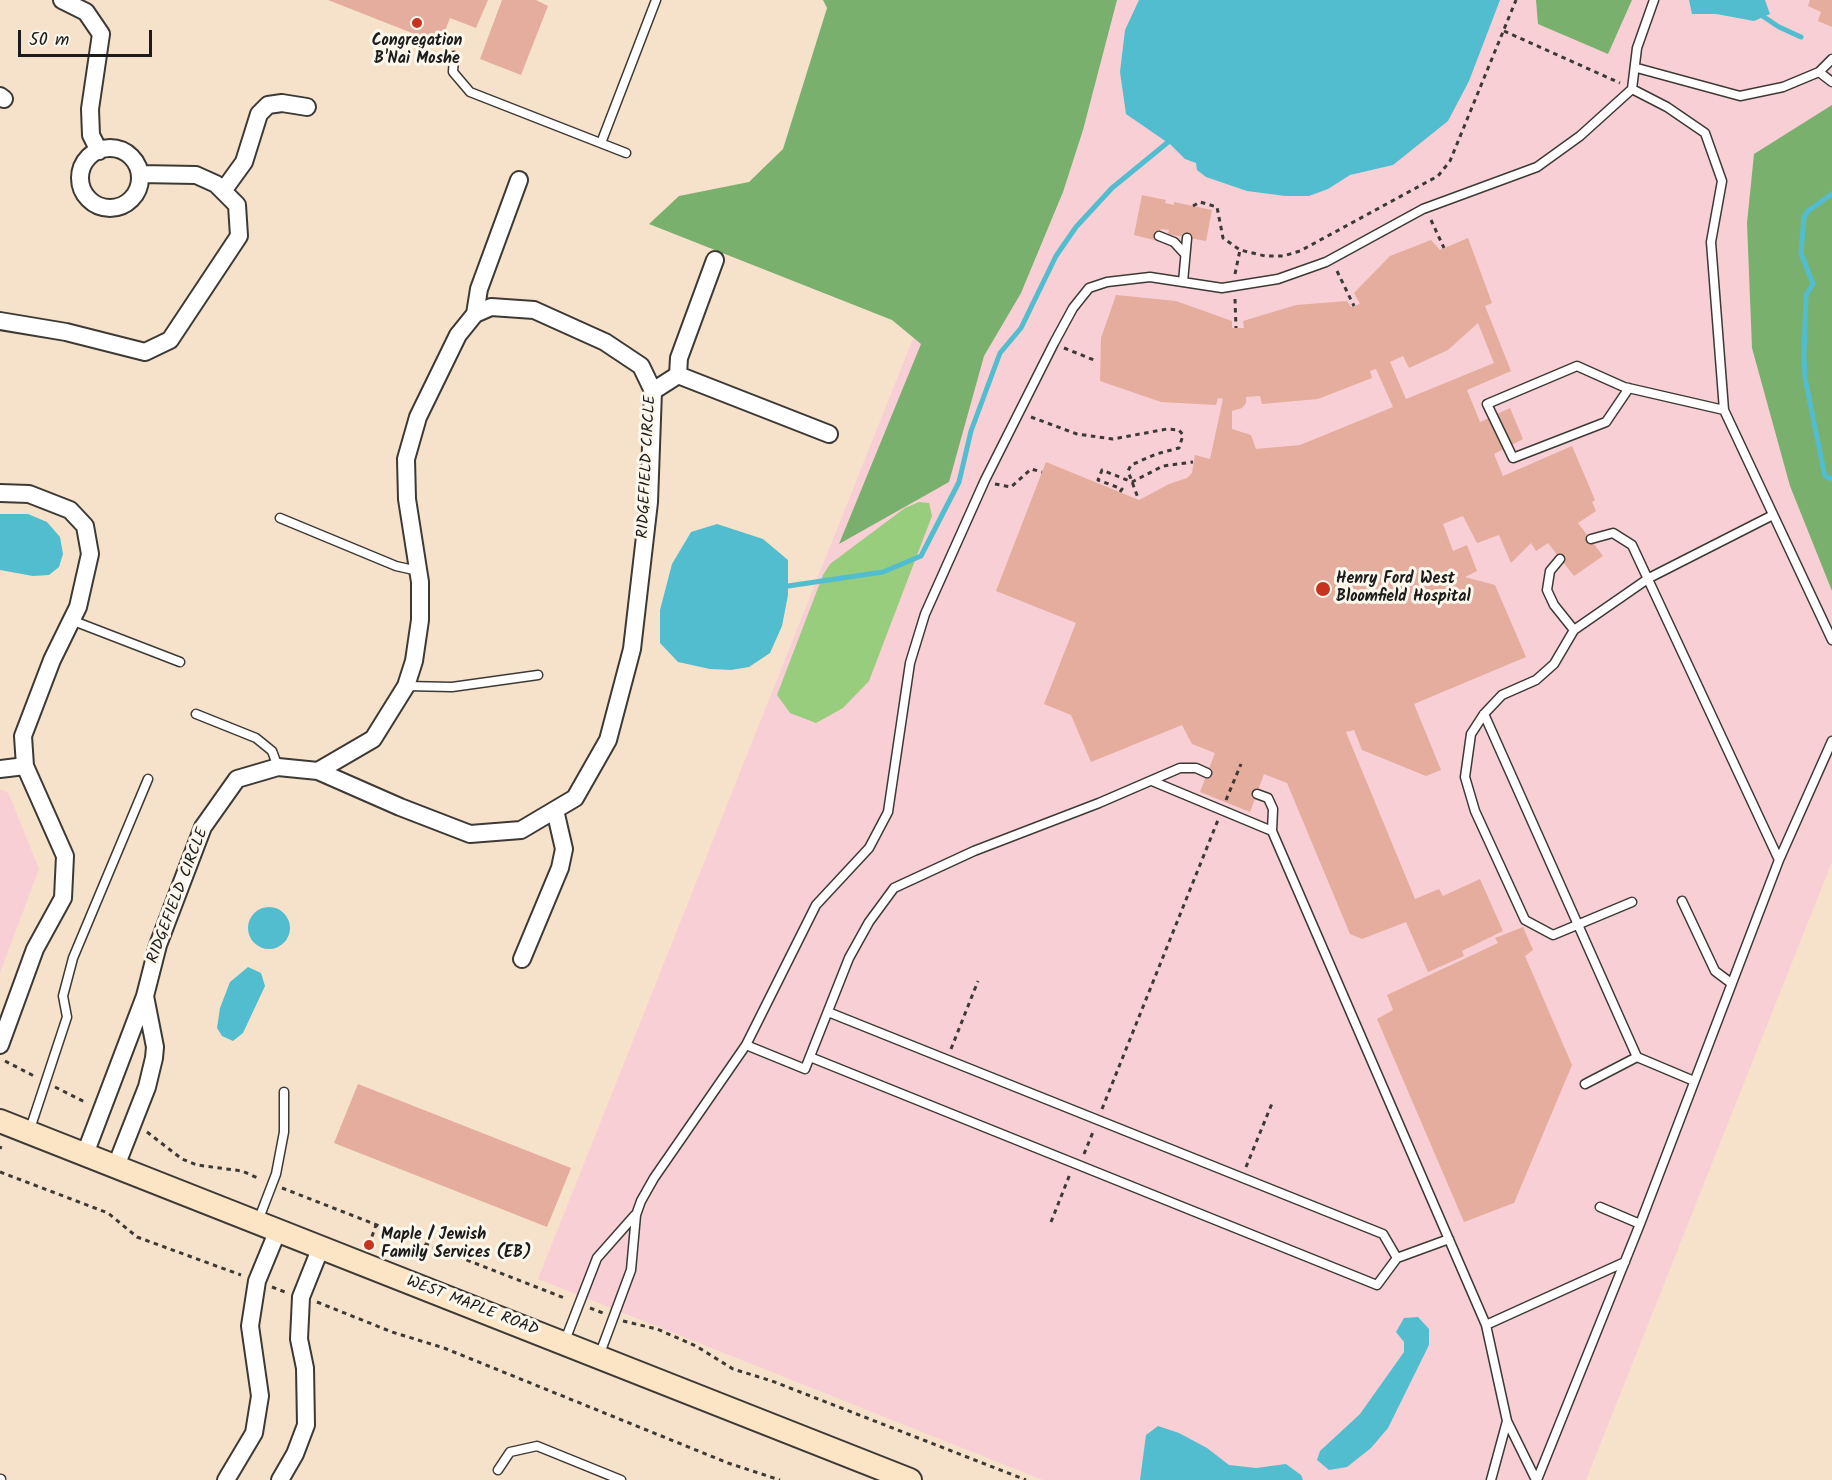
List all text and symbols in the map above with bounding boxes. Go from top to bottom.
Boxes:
marker: Congregation B'Nai Moshe [410,16,424,30]
scale bar [21,18,154,56]
text: 50 m [29,26,69,55]
place label: Congregation B'Nai Moshe [372,32,462,70]
street label: RIDGEFIELD CIRCLE [635,395,661,539]
place label: Henry Ford West Bloomfield Hospital [1336,570,1471,608]
marker: Henry Ford West Bloomfield Hospital [1314,580,1332,598]
street label: RIDGEFIELD CIRCLE [144,826,214,966]
place label: Maple / Jewish Family Services (EB) [381,1226,531,1264]
marker: Maple / Jewish Family Services (EB) [362,1238,376,1252]
street label: WEST MAPLE ROAD [403,1273,541,1341]

